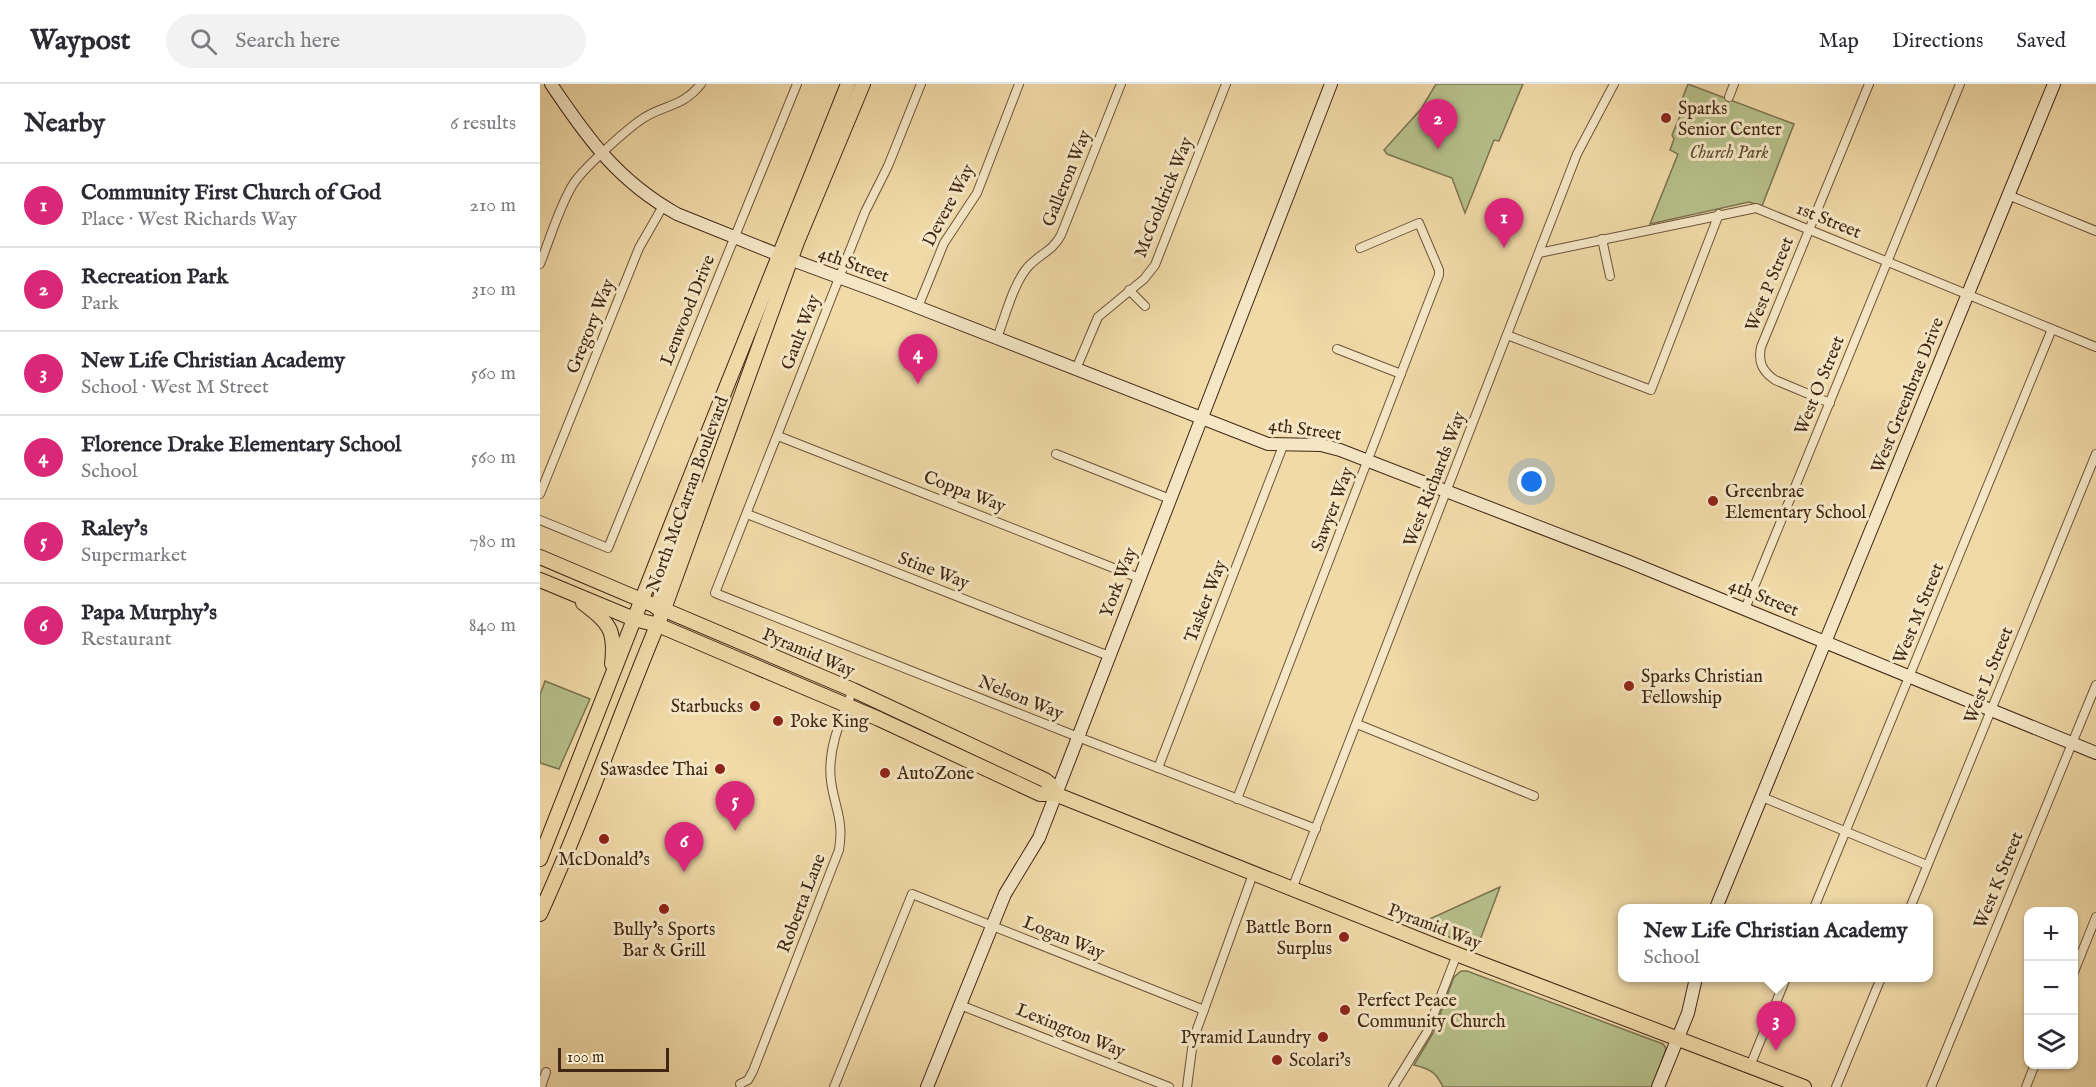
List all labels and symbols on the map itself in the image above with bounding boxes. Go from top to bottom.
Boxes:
place label: Sparks Senior Center [1678,98,1782,142]
pin: 2 [1418,100,1458,149]
marker: Sparks Senior Center [1659,111,1673,125]
street label: Galleron Way [1038,127,1097,230]
street label: McGoldrick Way [1130,134,1199,261]
park label: Church Park [1690,142,1768,165]
street label: Devere Way [918,160,981,251]
pin: 1 [1484,198,1524,248]
street label: 1st Street [1793,198,1864,245]
street label: West P Street [1741,234,1800,335]
street label: 4th Street [815,242,892,289]
street label: Lenwood Drive [656,252,721,369]
street label: Gregory Way [562,276,621,377]
street label: Gault Way [777,291,826,374]
street label: West Greenbrae Drive [1867,314,1950,477]
street label: West O Street [1790,333,1851,438]
pin: 4 [898,334,938,384]
street label: North McCarran Boulevard [642,393,735,596]
street label: West Richards Way [1399,408,1472,551]
street label: 4th Street [1267,414,1343,447]
street label: Sawyer Way [1307,464,1360,555]
street label: Coppa Way [920,466,1009,519]
your location [1517,467,1546,496]
place label: Greenbrae Elementary School [1725,481,1866,525]
marker: Greenbrae Elementary School [1706,494,1720,508]
street label: York Way [1096,544,1143,621]
street label: Stine Way [895,547,972,596]
street label: Tasker Way [1180,557,1233,646]
street label: West M Street [1889,560,1950,667]
street label: 4th Street [1725,574,1802,623]
street label: Pyramid Way [759,624,858,683]
street label: West L Street [1960,624,2019,727]
place label: Sparks Christian Fellowship [1641,666,1763,710]
street label: Nelson Way [974,671,1067,726]
marker: Sparks Christian Fellowship [1622,679,1636,693]
place label: Starbucks [671,696,743,719]
marker: Starbucks [748,699,762,713]
place label: Poke King [790,711,869,734]
marker: Poke King [771,714,785,728]
place label: Sawasdee Thai [600,759,708,782]
marker: Sawasdee Thai [713,762,727,776]
place label: AutoZone [896,763,974,786]
marker: AutoZone [878,766,892,780]
pin: 5 [716,782,754,831]
pin: 6 [664,822,704,872]
street label: West K Street [1970,829,2029,932]
marker: McDonald's [597,832,611,846]
place label: McDonald's [558,849,650,872]
street label: Roberta Lane [773,851,832,956]
street label: Pyramid Way [1384,899,1485,956]
marker: Bully's Sports Bar & Grill [657,902,671,916]
street label: Logan Way [1019,912,1108,965]
place label: Battle Born Surplus [1245,917,1332,961]
place label: Bully's Sports Bar & Grill [613,919,715,963]
marker: Battle Born Surplus [1337,930,1351,944]
place label: Perfect Peace Community Church [1357,990,1506,1034]
street label: Lexington Way [1012,999,1129,1064]
pin: 3 [1756,1002,1796,1051]
marker: Perfect Peace Community Church [1338,1003,1352,1017]
place label: Pyramid Laundry [1180,1027,1311,1050]
marker: Pyramid Laundry [1316,1030,1330,1044]
scale bar [558,1045,669,1072]
place label: Scolari's [1289,1050,1351,1073]
marker: Scolari's [1270,1053,1284,1067]

